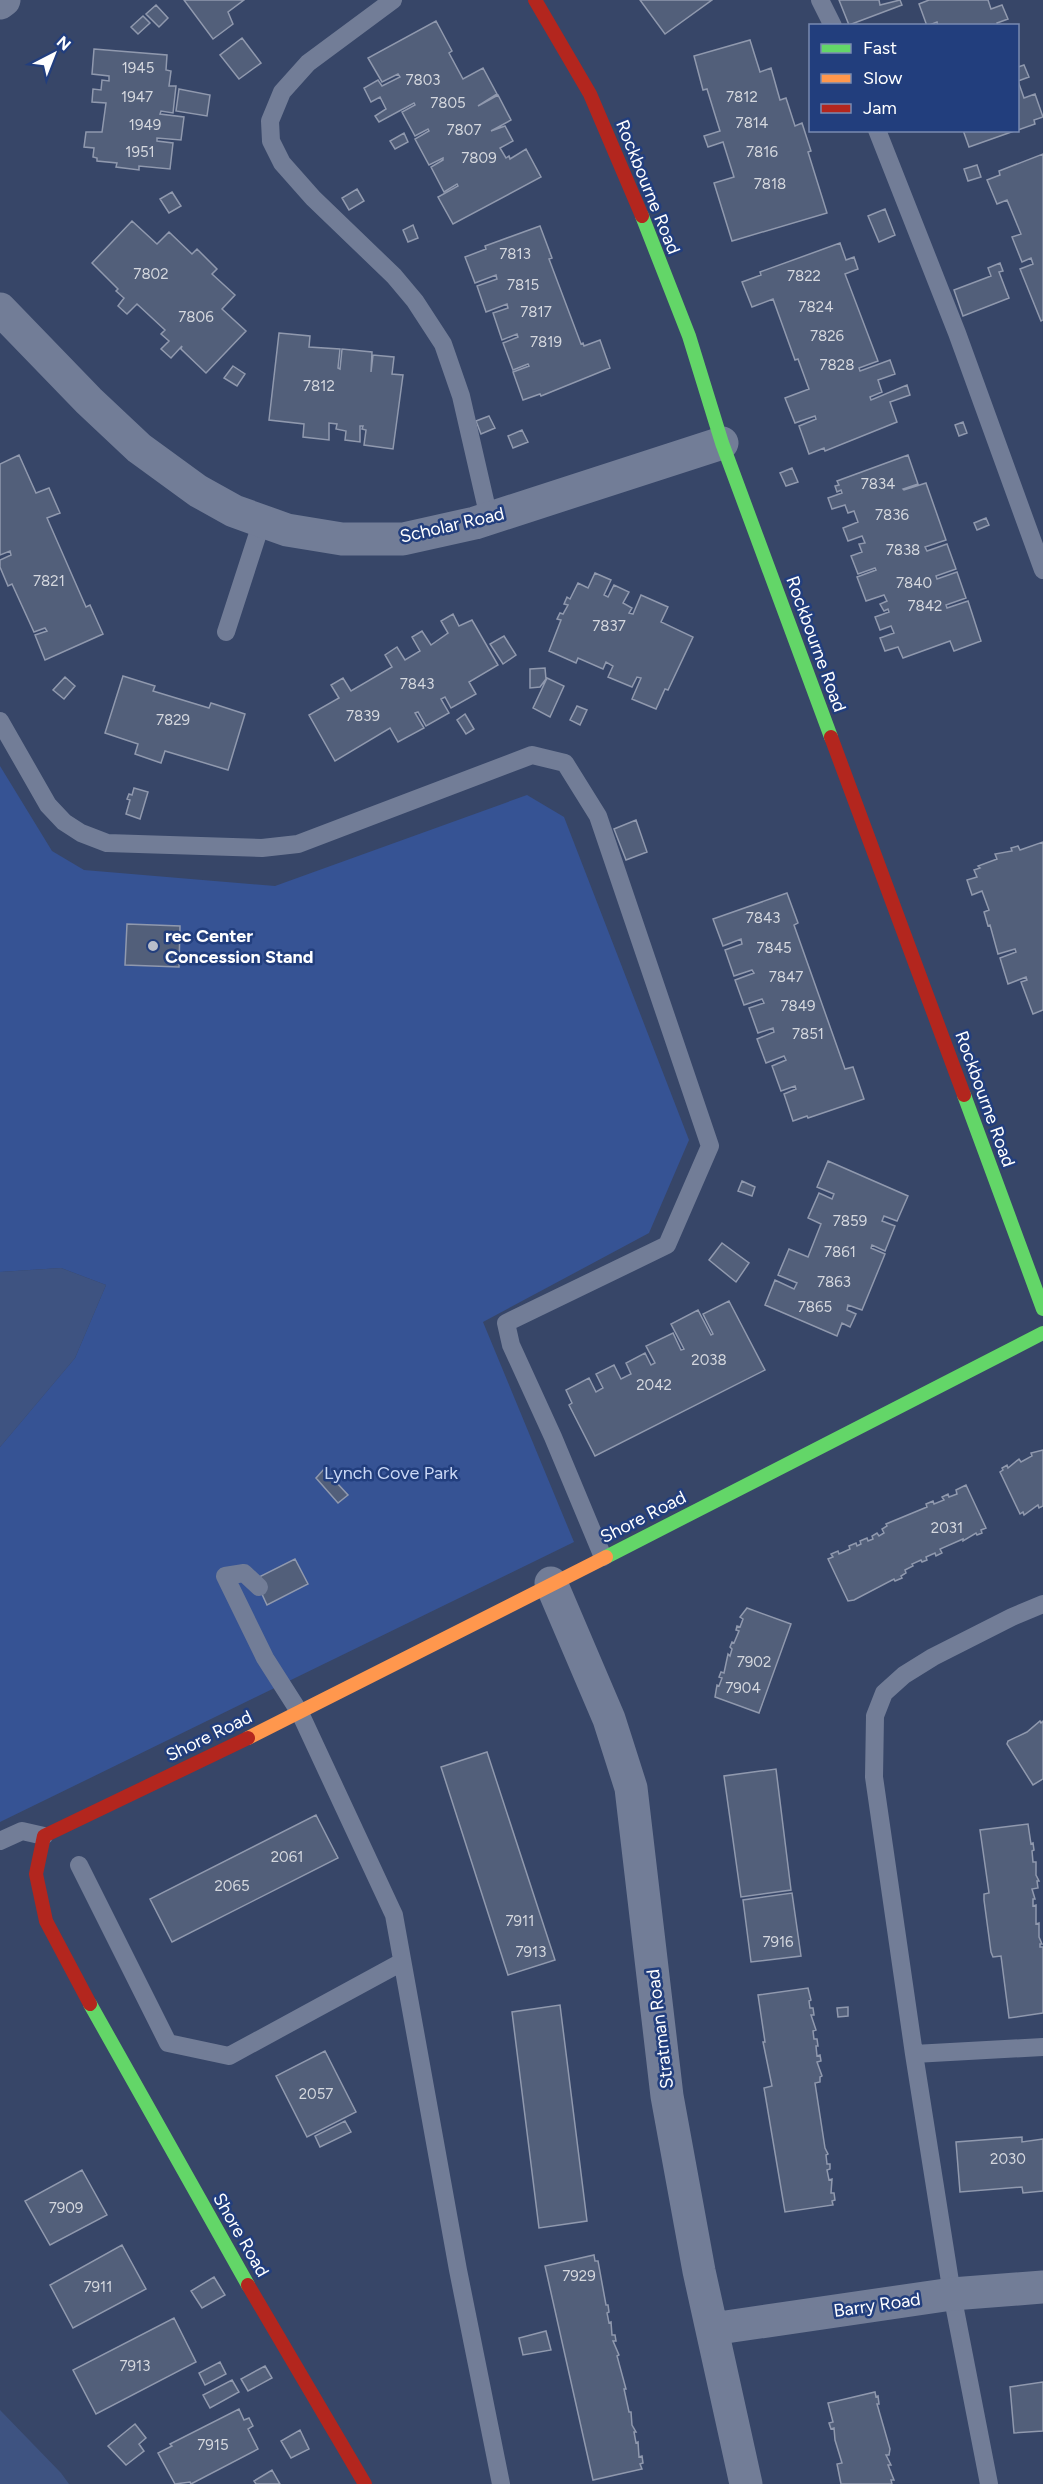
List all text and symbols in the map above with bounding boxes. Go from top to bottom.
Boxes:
north arrow [24,24,84,84]
legend [809,24,1019,132]
text: N [53,32,75,54]
text: Fast [863,37,897,59]
house number: 1945 [122,59,154,77]
text: Slow [863,67,902,89]
house number: 7803 [405,71,441,89]
house number: 1947 [121,88,153,106]
house number: 7812 [726,88,758,106]
house number: 7805 [430,94,466,112]
text: Jam [863,97,897,119]
house number: 7814 [736,114,768,132]
house number: 1949 [129,116,161,134]
street label: Rockbourne Road [611,117,685,257]
house number: 7807 [447,121,481,139]
house number: 1951 [125,143,155,161]
house number: 7816 [746,143,778,161]
house number: 7809 [461,149,497,167]
house number: 7818 [754,175,786,193]
house number: 7813 [499,245,531,263]
house number: 7802 [133,265,169,283]
house number: 7822 [787,267,821,285]
house number: 7815 [507,276,539,294]
house number: 7824 [799,298,833,316]
house number: 7817 [520,303,552,321]
house number: 7806 [178,308,214,326]
house number: 7826 [810,327,845,345]
house number: 7819 [530,333,562,351]
house number: 7828 [820,356,854,374]
house number: 7812 [303,377,335,395]
house number: 7834 [861,475,895,493]
street label: Scholar Road [398,502,506,548]
house number: 7836 [875,506,909,524]
house number: 7838 [886,541,920,559]
house number: 7821 [33,572,65,590]
street label: Rockbourne Road [781,573,851,715]
house number: 7840 [896,574,932,592]
house number: 7842 [908,597,942,615]
house number: 7837 [592,617,626,635]
house number: 7843 [400,675,434,693]
house number: 7839 [346,707,380,725]
house number: 7829 [156,711,190,729]
house number: 7843 [746,909,780,927]
place label: rec Center Concession Stand [165,925,314,968]
marker: rec Center Concession Stand [146,939,160,953]
house number: 7845 [756,939,792,957]
house number: 7847 [769,968,803,986]
house number: 7849 [780,997,816,1015]
house number: 7851 [792,1025,824,1043]
street label: Rockbourne Road [950,1028,1020,1170]
house number: 7859 [833,1212,867,1230]
house number: 7861 [824,1243,856,1261]
house number: 7863 [817,1273,851,1291]
house number: 7865 [798,1298,832,1316]
house number: 2038 [691,1351,727,1369]
house number: 2042 [636,1376,672,1394]
park label: Lynch Cove Park [324,1462,458,1484]
street label: Shore Road [596,1486,690,1548]
house number: 2031 [931,1519,963,1537]
house number: 7902 [737,1653,771,1671]
house number: 7904 [725,1679,761,1697]
street label: Shore Road [162,1706,256,1766]
house number: 2061 [271,1848,303,1866]
house number: 2065 [214,1877,250,1895]
house number: 7911 [506,1912,534,1930]
house number: 7916 [762,1933,794,1951]
house number: 7913 [516,1943,546,1961]
street label: Stratman Road [642,1968,678,2090]
house number: 2057 [299,2085,333,2103]
house number: 2030 [990,2150,1026,2168]
street label: Shore Road [208,2189,274,2281]
house number: 7909 [49,2199,83,2217]
house number: 7929 [562,2267,596,2285]
house number: 7911 [84,2278,112,2296]
street label: Barry Road [832,2288,922,2322]
house number: 7913 [120,2357,150,2375]
house number: 7915 [197,2436,229,2454]

